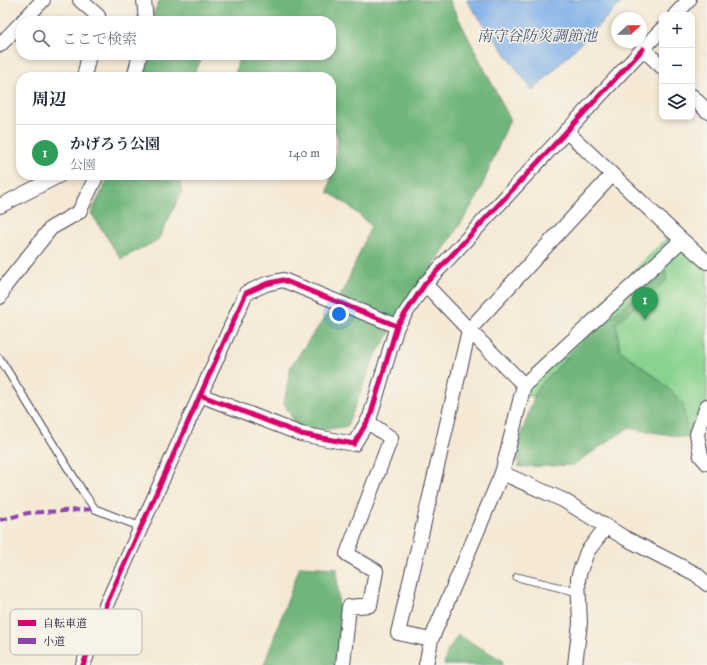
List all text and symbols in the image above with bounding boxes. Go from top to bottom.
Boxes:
north arrow [611,12,647,48]
map controls [659,12,695,120]
button: + [659,12,695,48]
search box [16,16,336,60]
icon: search [30,27,52,49]
water label: 南守谷防災調節池 [477,27,599,46]
text: ここで検索 [62,30,137,49]
button: − [659,48,695,84]
button: layers [659,84,695,120]
text: 周辺 [32,89,66,111]
text: かげろう公園 [70,135,160,154]
text: 1 [43,145,47,161]
text: 140 m [288,145,320,161]
text: 公園 [70,157,96,173]
pin: 1 [632,287,658,320]
your location [329,304,349,324]
legend [10,609,142,655]
text: 自転車道 [43,617,87,631]
text: 小道 [43,635,65,649]

